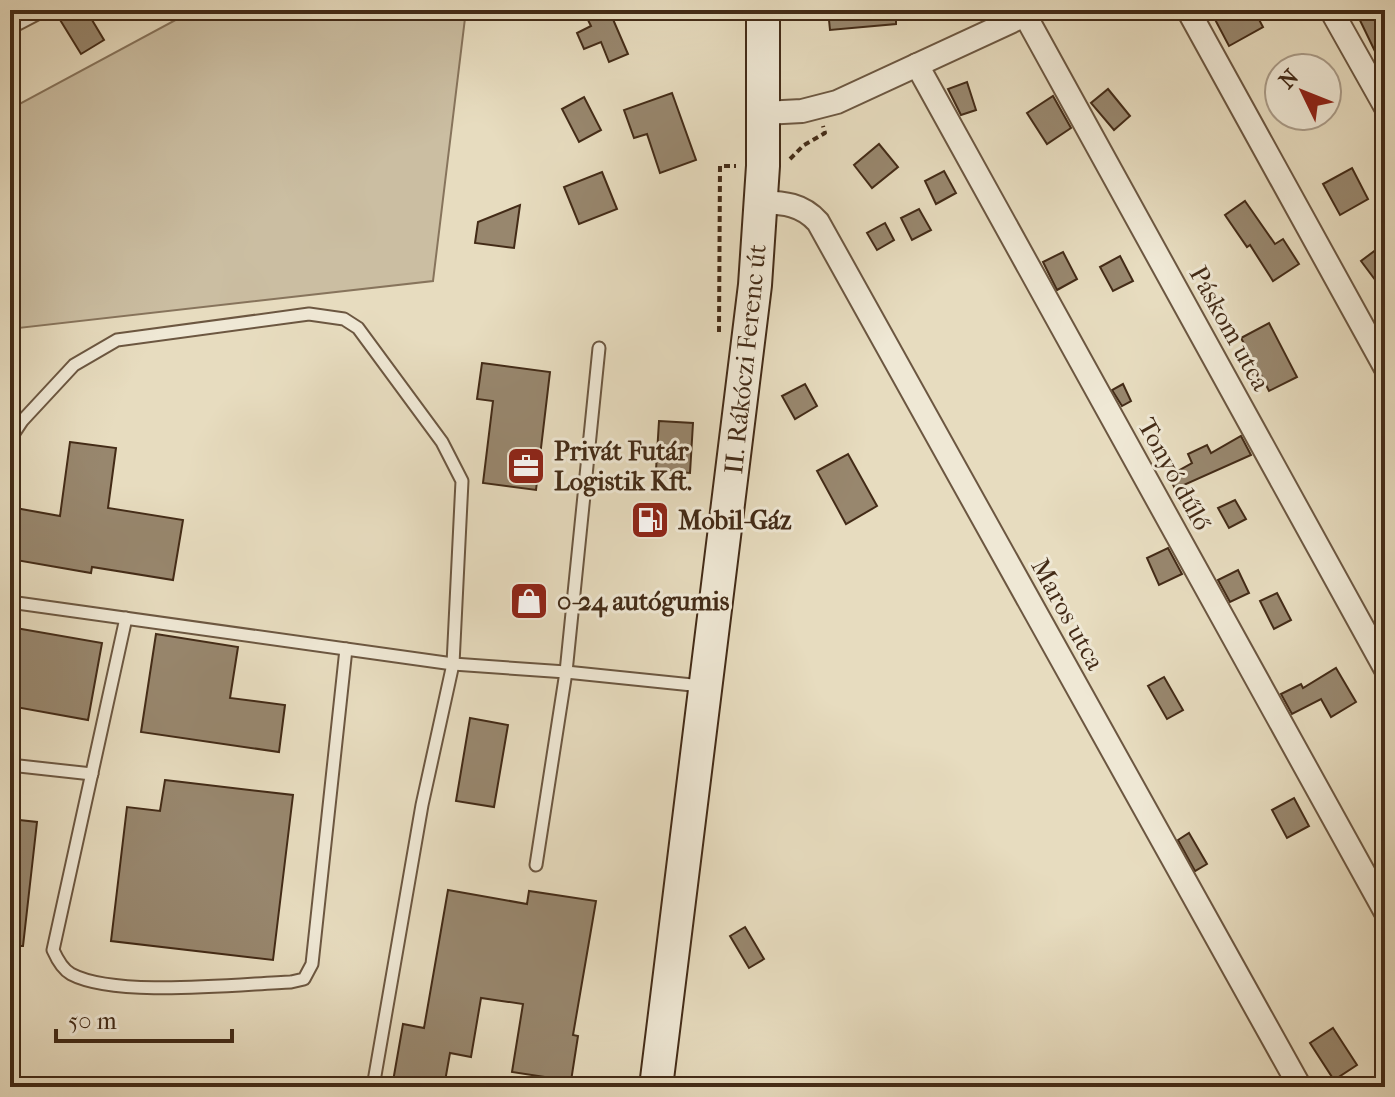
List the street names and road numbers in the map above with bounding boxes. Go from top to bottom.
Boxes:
street label: II. Rákóczi Ferenc út [718,242,773,475]
street label: Páskom utca [1183,261,1277,397]
street label: Tonyó dűlő [1131,413,1218,536]
street label: Maros utca [1024,553,1111,676]

